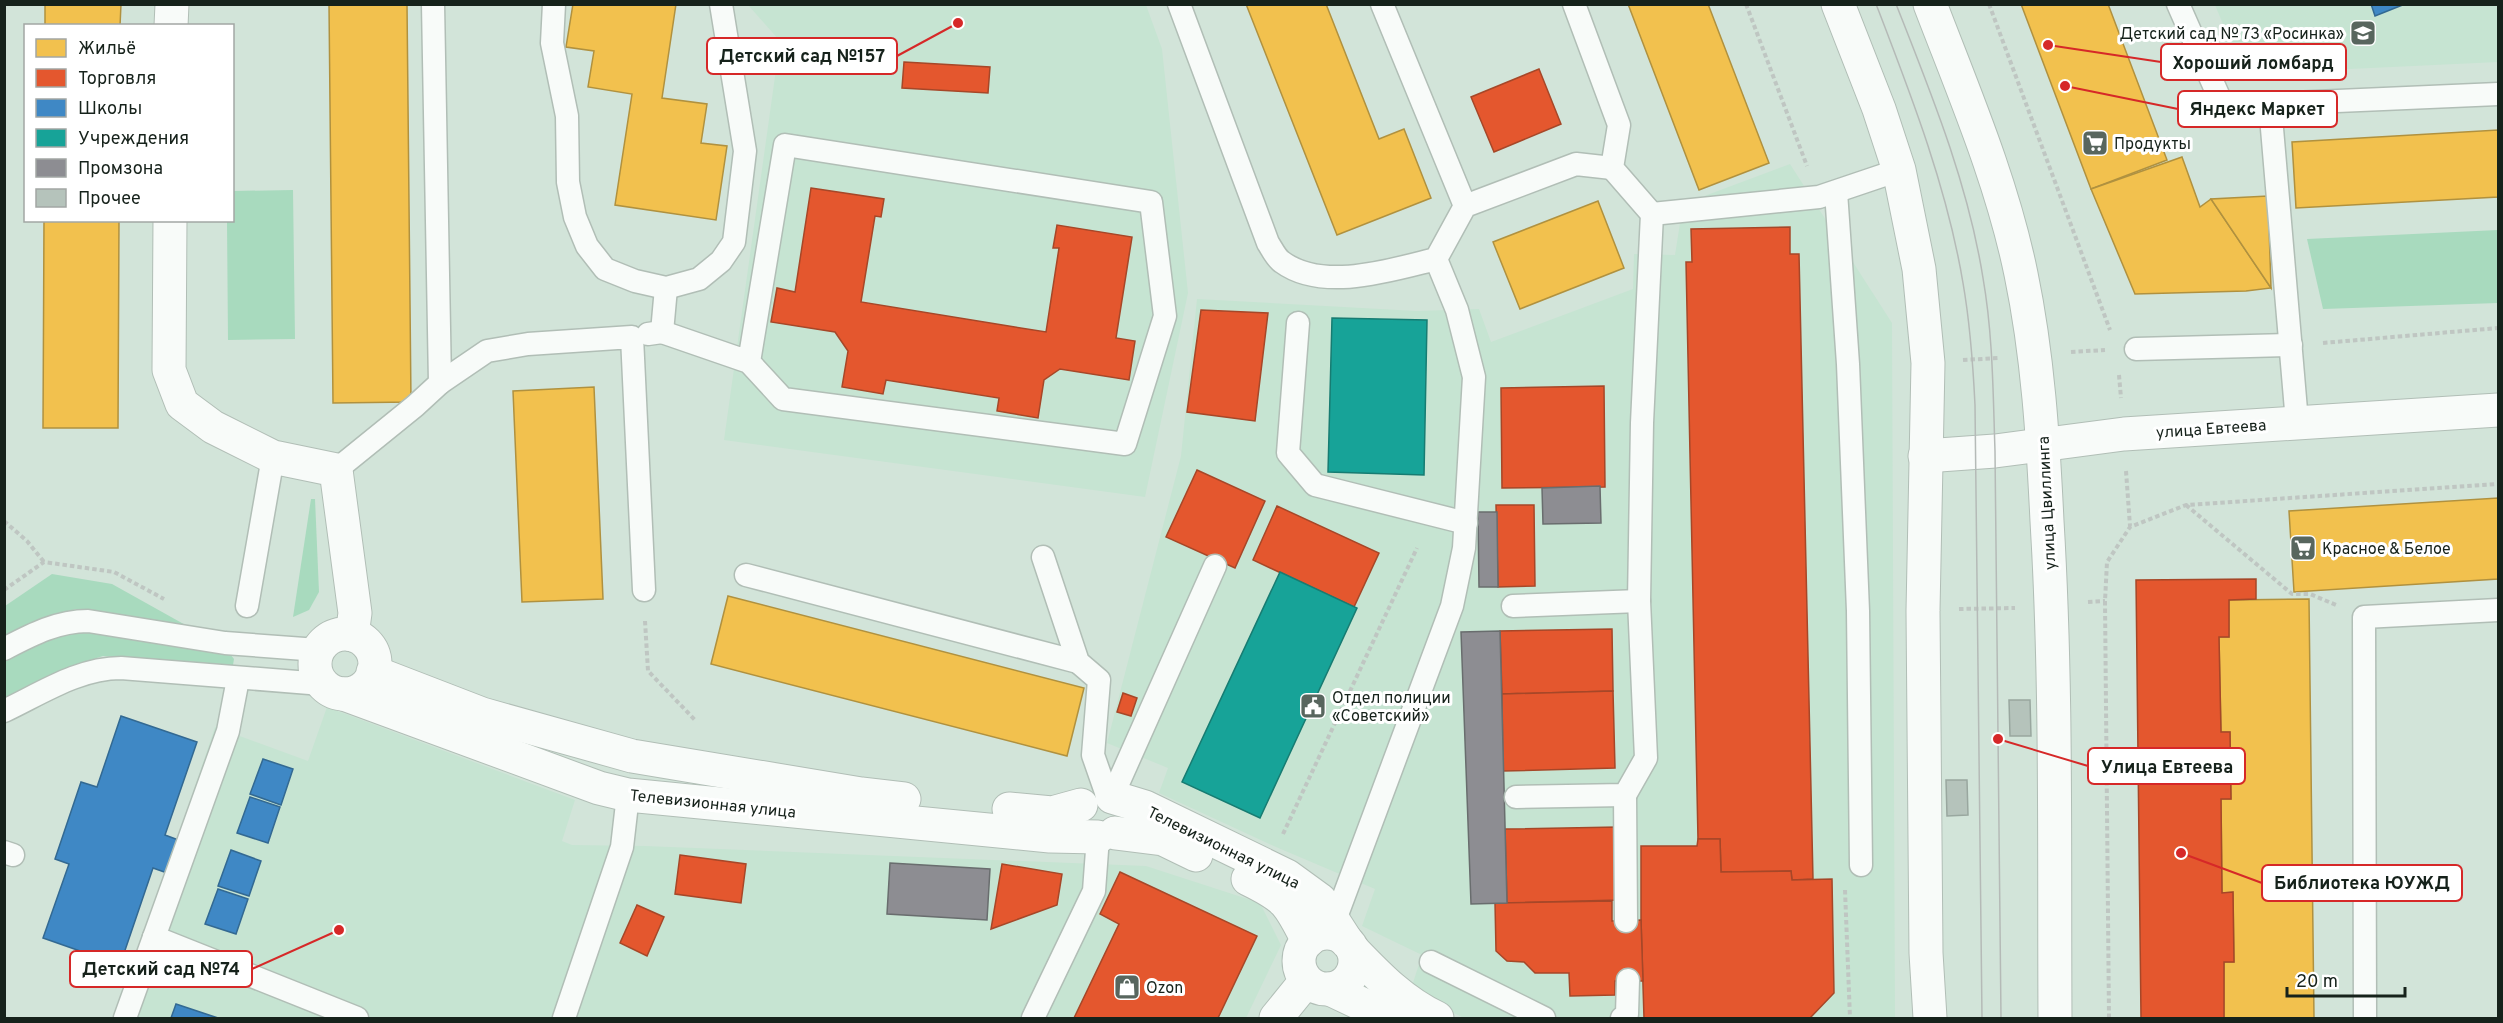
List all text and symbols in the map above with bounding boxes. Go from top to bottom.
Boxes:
school or university icon: Детский сад № 73 «Росинка» [2348,18,2378,48]
legend [24,24,234,222]
place label: Детский сад № 73 «Росинка» [2120,25,2344,45]
text: Жильё [78,38,136,61]
callout: Детский сад №157 [707,38,897,74]
callout: Хороший ломбард [2161,44,2346,80]
text: Детский сад №157 [719,46,885,69]
text: Хороший ломбард [2172,53,2334,76]
text: Торговля [78,68,156,91]
callout: Яндекс Маркет [2178,91,2337,127]
text: Школы [78,98,142,121]
text: Яндекс Маркет [2189,99,2325,122]
text: Учреждения [78,128,189,151]
supermarket icon: Продукты [2080,128,2110,158]
place label: Продукты [2114,135,2191,155]
text: Промзона [78,158,163,181]
text: Прочее [78,188,141,211]
street label: улица Евтеева [2155,416,2267,444]
street label: улица Цвиллинга [2035,435,2061,570]
supermarket icon: Красное & Белое [2288,533,2318,563]
place label: Красное & Белое [2322,540,2451,560]
place label: Отдел полиции «Советский» [1332,689,1451,727]
public building icon: Отдел полиции «Советский» [1298,691,1328,721]
callout: Улица Евтеева [2088,748,2245,784]
text: Улица Евтеева [2101,757,2233,780]
street label: Телевизионная улица [629,786,797,824]
street label: Телевизионная улица [1144,803,1303,894]
callout: Библиотека ЮУЖД [2262,865,2462,901]
text: Библиотека ЮУЖД [2274,873,2450,896]
callout: Детский сад №74 [70,951,252,987]
text: Детский сад №74 [82,959,240,982]
scale bar [2287,960,2406,998]
text: 20 m [2296,971,2338,994]
shop icon: Ozon [1112,972,1142,1002]
place label: Ozon [1146,979,1183,999]

